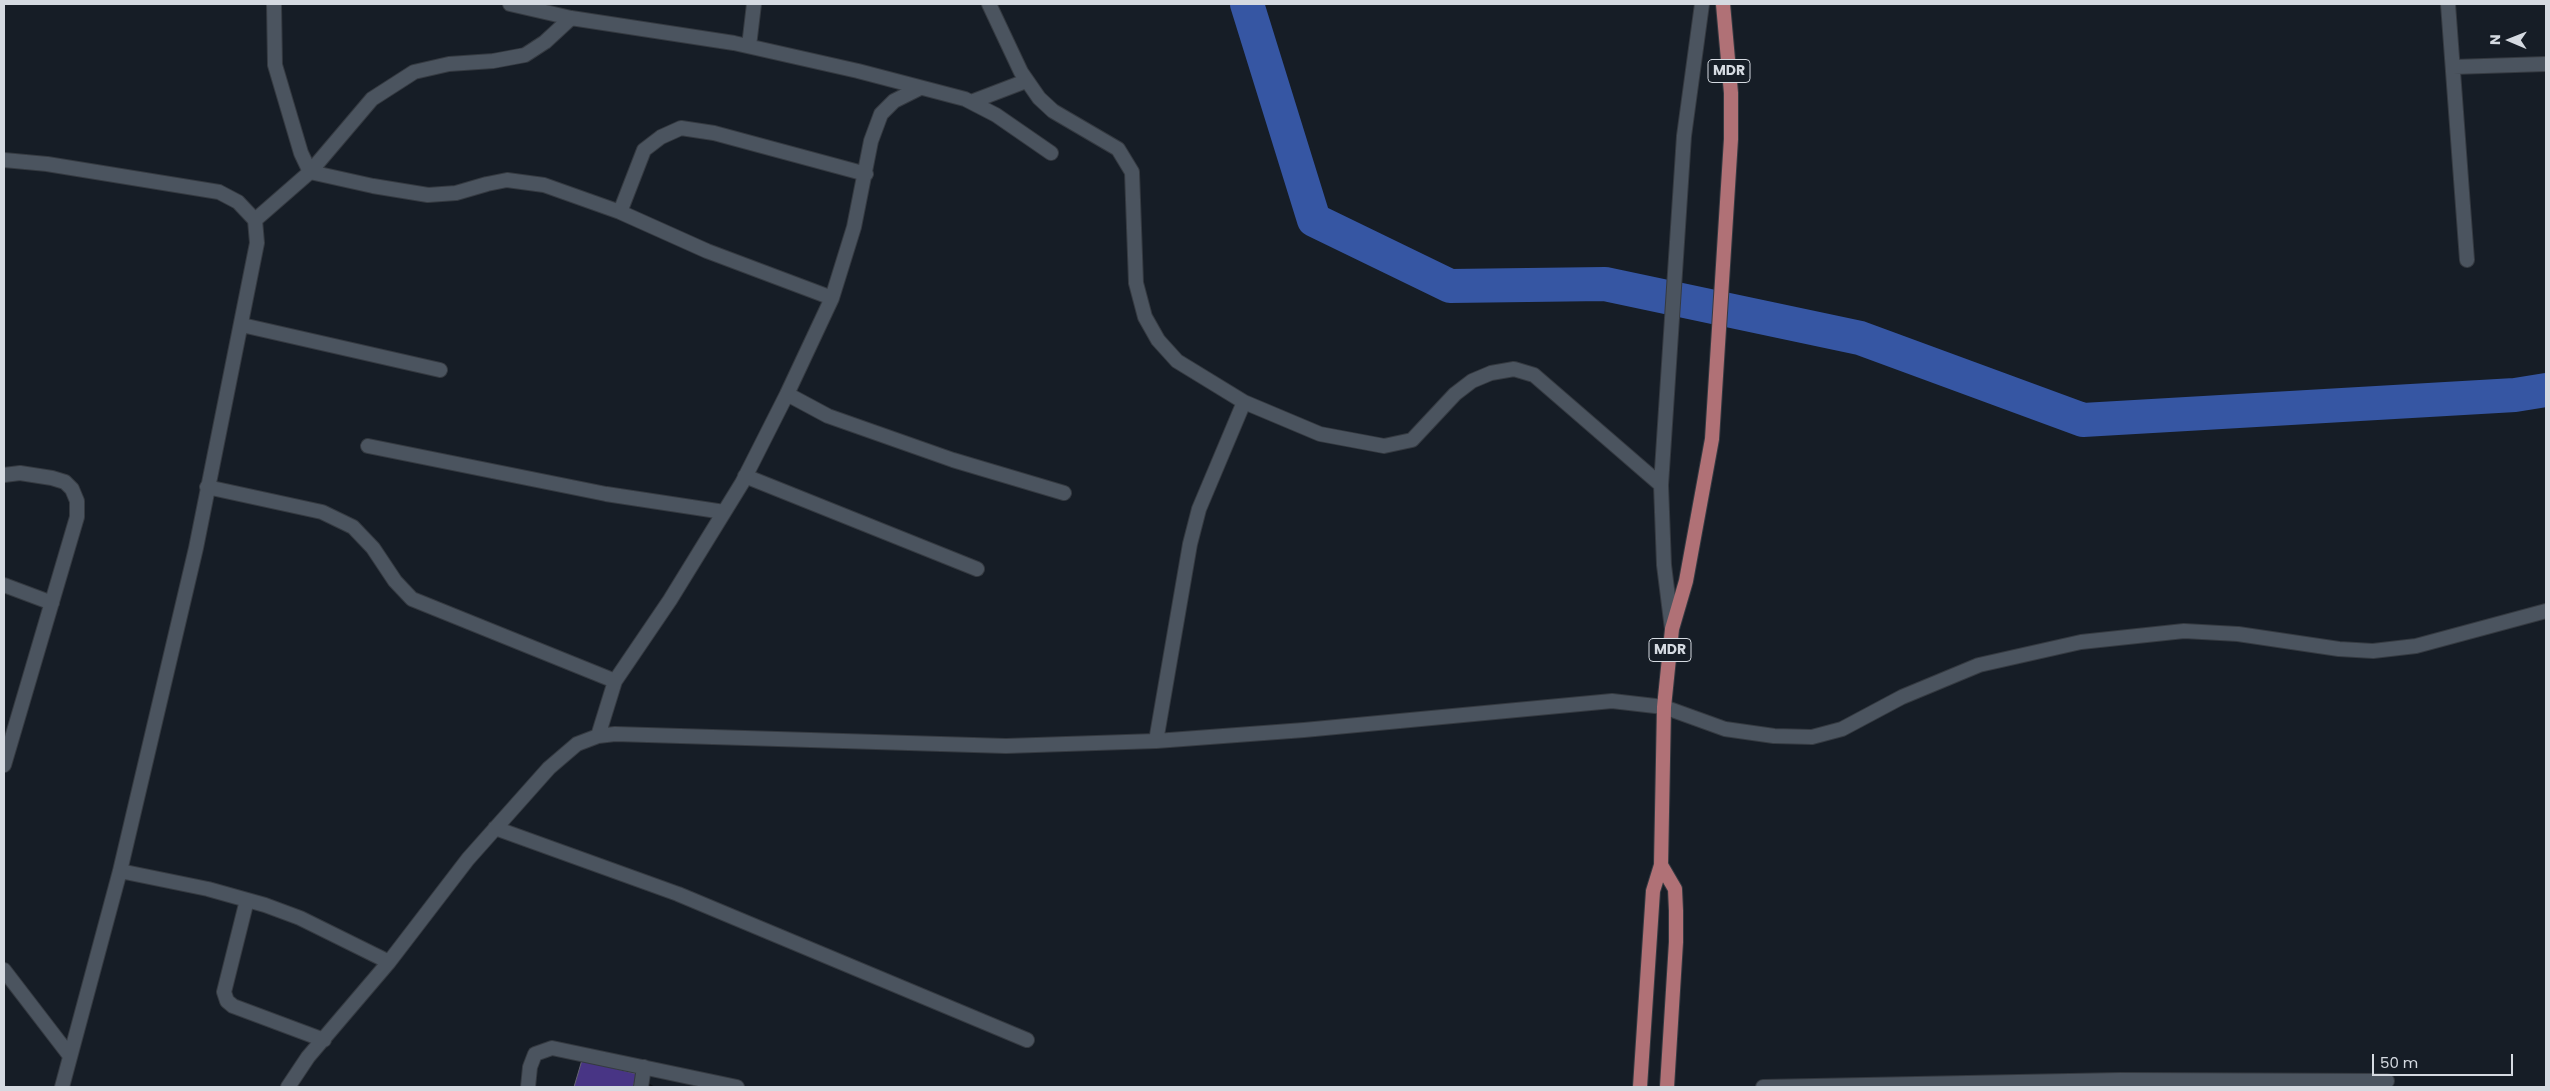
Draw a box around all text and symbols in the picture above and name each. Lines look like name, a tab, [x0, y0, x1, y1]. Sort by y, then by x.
north arrow	[2485, 15, 2535, 65]
text: N	[2485, 34, 2505, 45]
road number: MDR	[1708, 59, 1750, 82]
road number: MDR	[1649, 638, 1691, 662]
scale bar	[2375, 1044, 2516, 1076]
text: 50 m	[2380, 1052, 2418, 1073]

